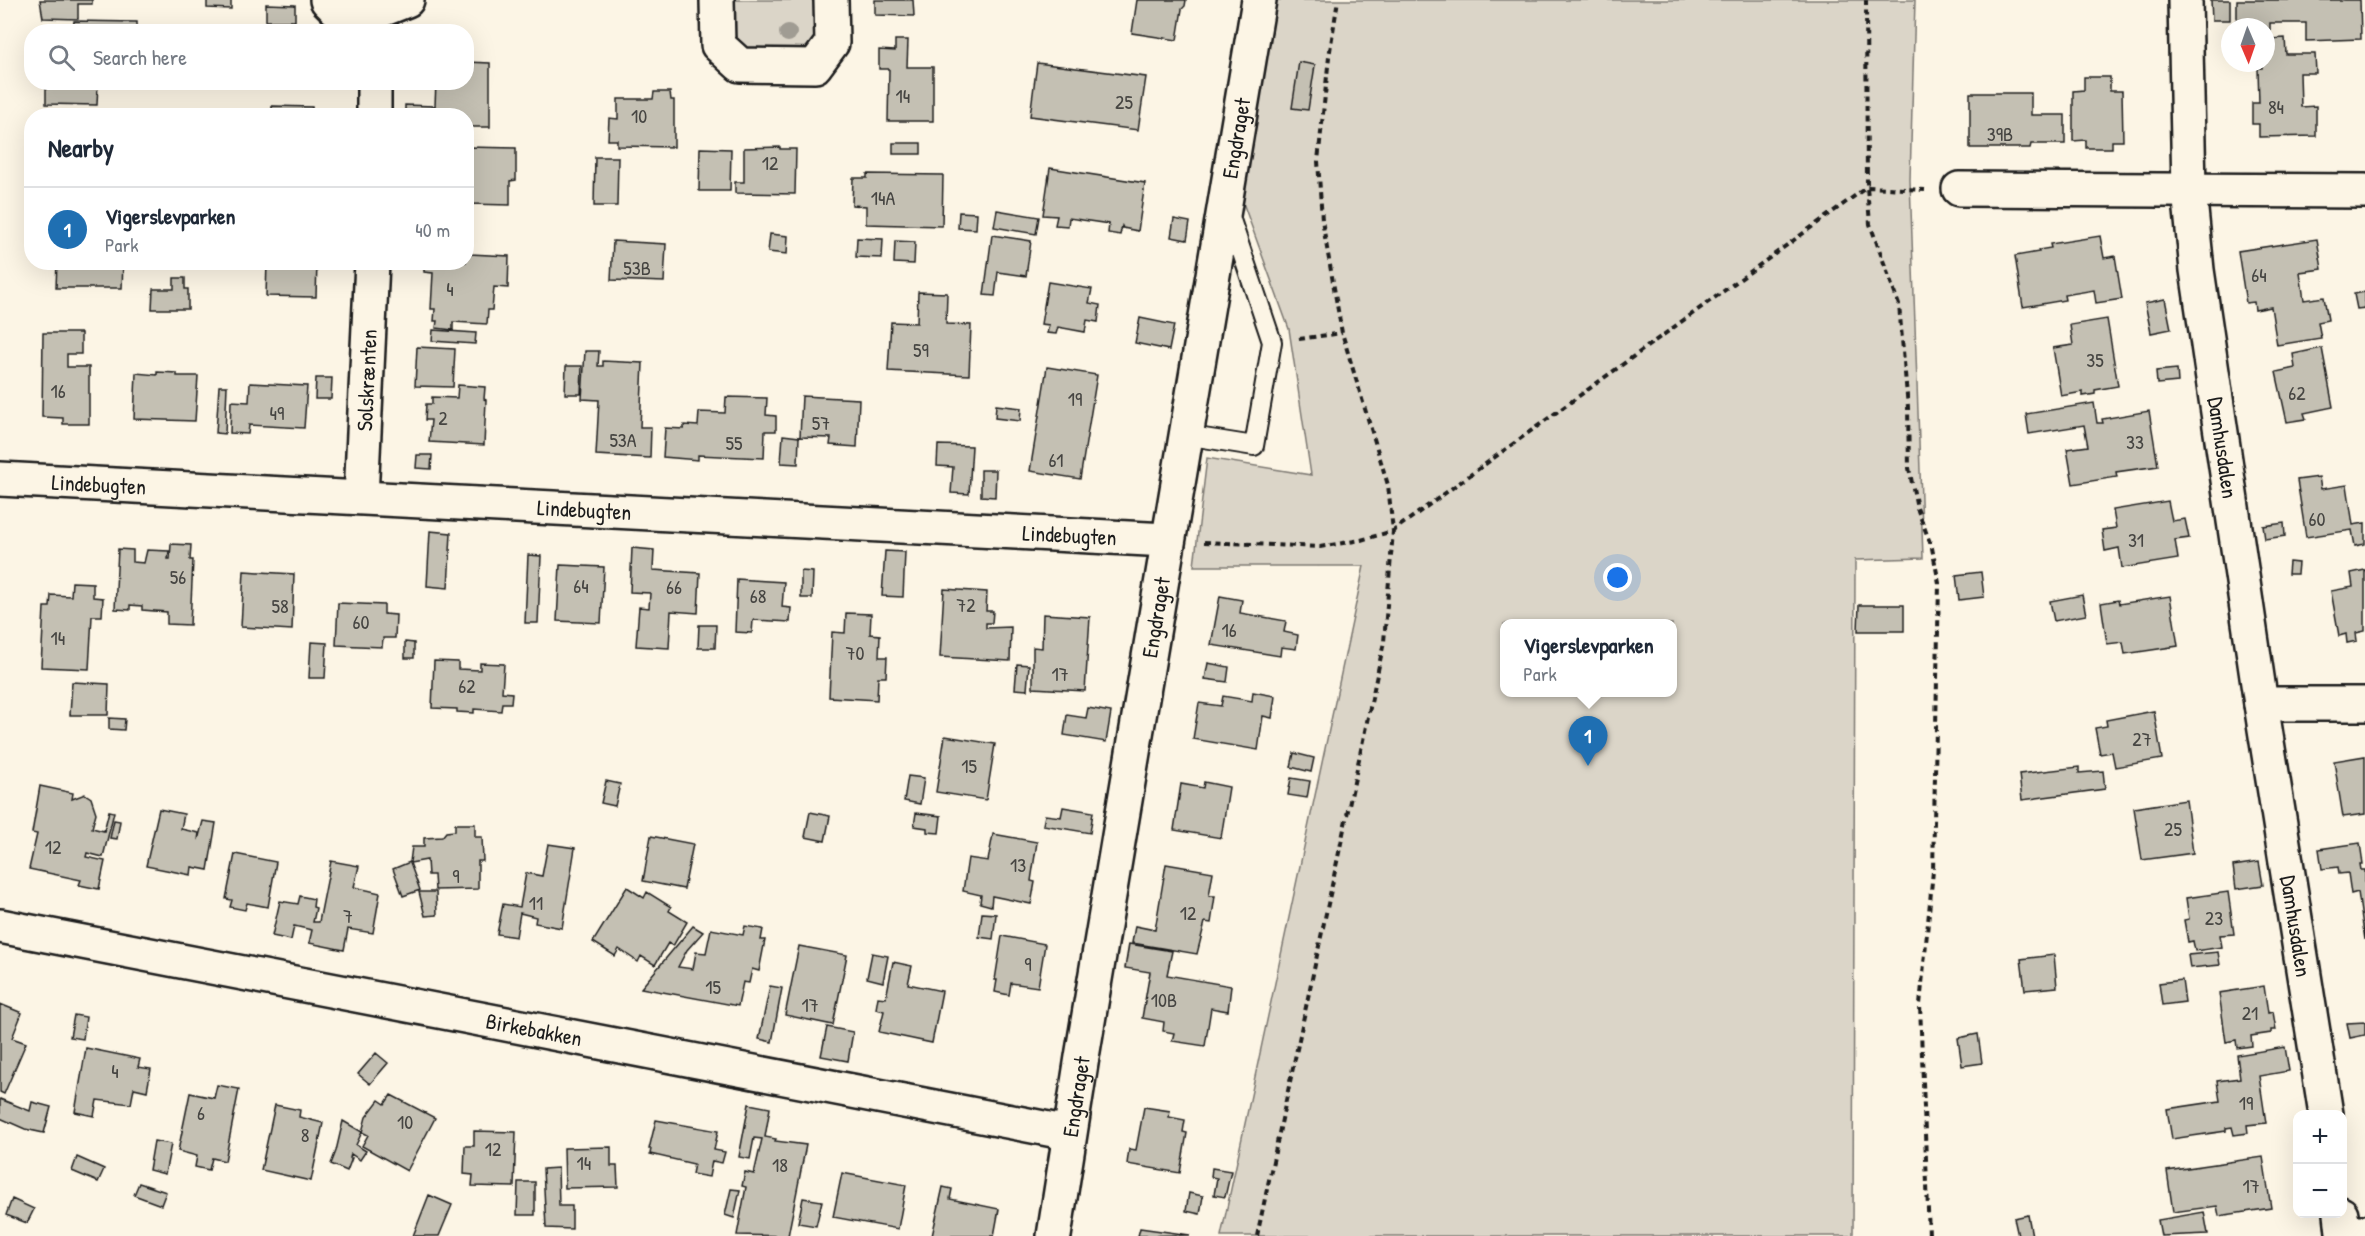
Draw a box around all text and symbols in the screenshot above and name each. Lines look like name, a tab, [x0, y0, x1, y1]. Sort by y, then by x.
north arrow	[2221, 18, 2275, 72]
search box	[24, 24, 474, 90]
icon: search	[45, 41, 78, 74]
text: Search here	[93, 42, 187, 72]
house number: 14	[896, 82, 910, 109]
house number: 25	[1115, 88, 1133, 115]
house number: 84	[2268, 93, 2284, 120]
street label: Engdraget	[1214, 95, 1257, 181]
house number: 10	[631, 102, 647, 129]
house number: 39B	[1987, 120, 2013, 147]
text: Nearby	[48, 130, 114, 165]
house number: 12	[762, 149, 779, 176]
house number: 14A	[871, 184, 895, 211]
text: Vigerslevparken	[105, 201, 236, 231]
text: 1	[64, 216, 71, 243]
text: 40 m	[415, 216, 450, 243]
text: Park	[105, 231, 138, 258]
house number: 53B	[623, 254, 651, 281]
house number: 64	[2251, 261, 2267, 288]
house number: 4	[446, 275, 454, 302]
street label: Solskrænten	[349, 328, 384, 432]
house number: 59	[913, 336, 929, 363]
house number: 35	[2086, 346, 2104, 373]
house number: 16	[50, 377, 66, 404]
house number: 62	[2288, 379, 2306, 406]
house number: 19	[1068, 385, 1082, 412]
street label: Damhusdalen	[2201, 395, 2246, 500]
house number: 49	[270, 399, 284, 426]
house number: 2	[438, 404, 448, 431]
house number: 57	[812, 409, 830, 436]
house number: 53A	[609, 426, 637, 453]
house number: 33	[2126, 428, 2144, 455]
house number: 55	[726, 429, 743, 456]
house number: 61	[1048, 446, 1064, 473]
street label: Lindebugten	[51, 467, 147, 502]
street label: Lindebugten	[536, 492, 632, 527]
house number: 60	[2309, 505, 2326, 532]
street label: Lindebugten	[1022, 517, 1117, 552]
house number: 31	[2128, 526, 2144, 553]
house number: 56	[170, 563, 186, 590]
your location	[1603, 563, 1632, 592]
house number: 64	[573, 572, 589, 599]
house number: 66	[666, 573, 682, 600]
street label: Engdraget	[1134, 574, 1177, 660]
house number: 68	[750, 582, 766, 609]
house number: 72	[956, 591, 976, 618]
house number: 58	[271, 592, 289, 619]
house number: 60	[353, 608, 370, 635]
house number: 16	[1221, 616, 1237, 643]
popup	[1500, 619, 1677, 697]
house number: 14	[51, 624, 65, 651]
text: Vigerslevparken	[1523, 630, 1654, 660]
house number: 70	[846, 639, 864, 666]
house number: 17	[1051, 660, 1069, 687]
text: Park	[1523, 660, 1557, 687]
house number: 62	[458, 672, 476, 699]
pin: 1	[1568, 716, 1608, 766]
house number: 27	[2132, 725, 2152, 752]
house number: 15	[961, 752, 977, 779]
house number: 25	[2164, 815, 2182, 842]
house number: 12	[45, 833, 62, 860]
house number: 13	[1010, 851, 1026, 878]
house number: 9	[452, 862, 460, 889]
street label: Damhusdalen	[2273, 873, 2319, 979]
house number: 11	[529, 889, 543, 916]
house number: 12	[1180, 899, 1197, 926]
house number: 7	[343, 902, 353, 929]
house number: 23	[2205, 904, 2223, 931]
house number: 9	[1024, 950, 1032, 977]
house number: 15	[705, 973, 721, 1000]
house number: 10B	[1151, 986, 1177, 1013]
house number: 17	[801, 991, 819, 1018]
house number: 21	[2242, 999, 2258, 1026]
street label: Birkebakken	[484, 1005, 585, 1053]
street label: Engdraget	[1055, 1054, 1097, 1139]
house number: 4	[111, 1057, 119, 1084]
house number: 19	[2239, 1089, 2253, 1116]
house number: 6	[197, 1099, 205, 1126]
house number: 10	[397, 1108, 413, 1135]
map controls	[2293, 1110, 2347, 1218]
button: +	[2293, 1110, 2347, 1164]
house number: 8	[301, 1121, 309, 1148]
house number: 12	[485, 1135, 502, 1162]
house number: 14	[577, 1149, 591, 1176]
house number: 18	[772, 1151, 788, 1178]
button: −	[2293, 1164, 2347, 1218]
house number: 17	[2242, 1172, 2260, 1199]

